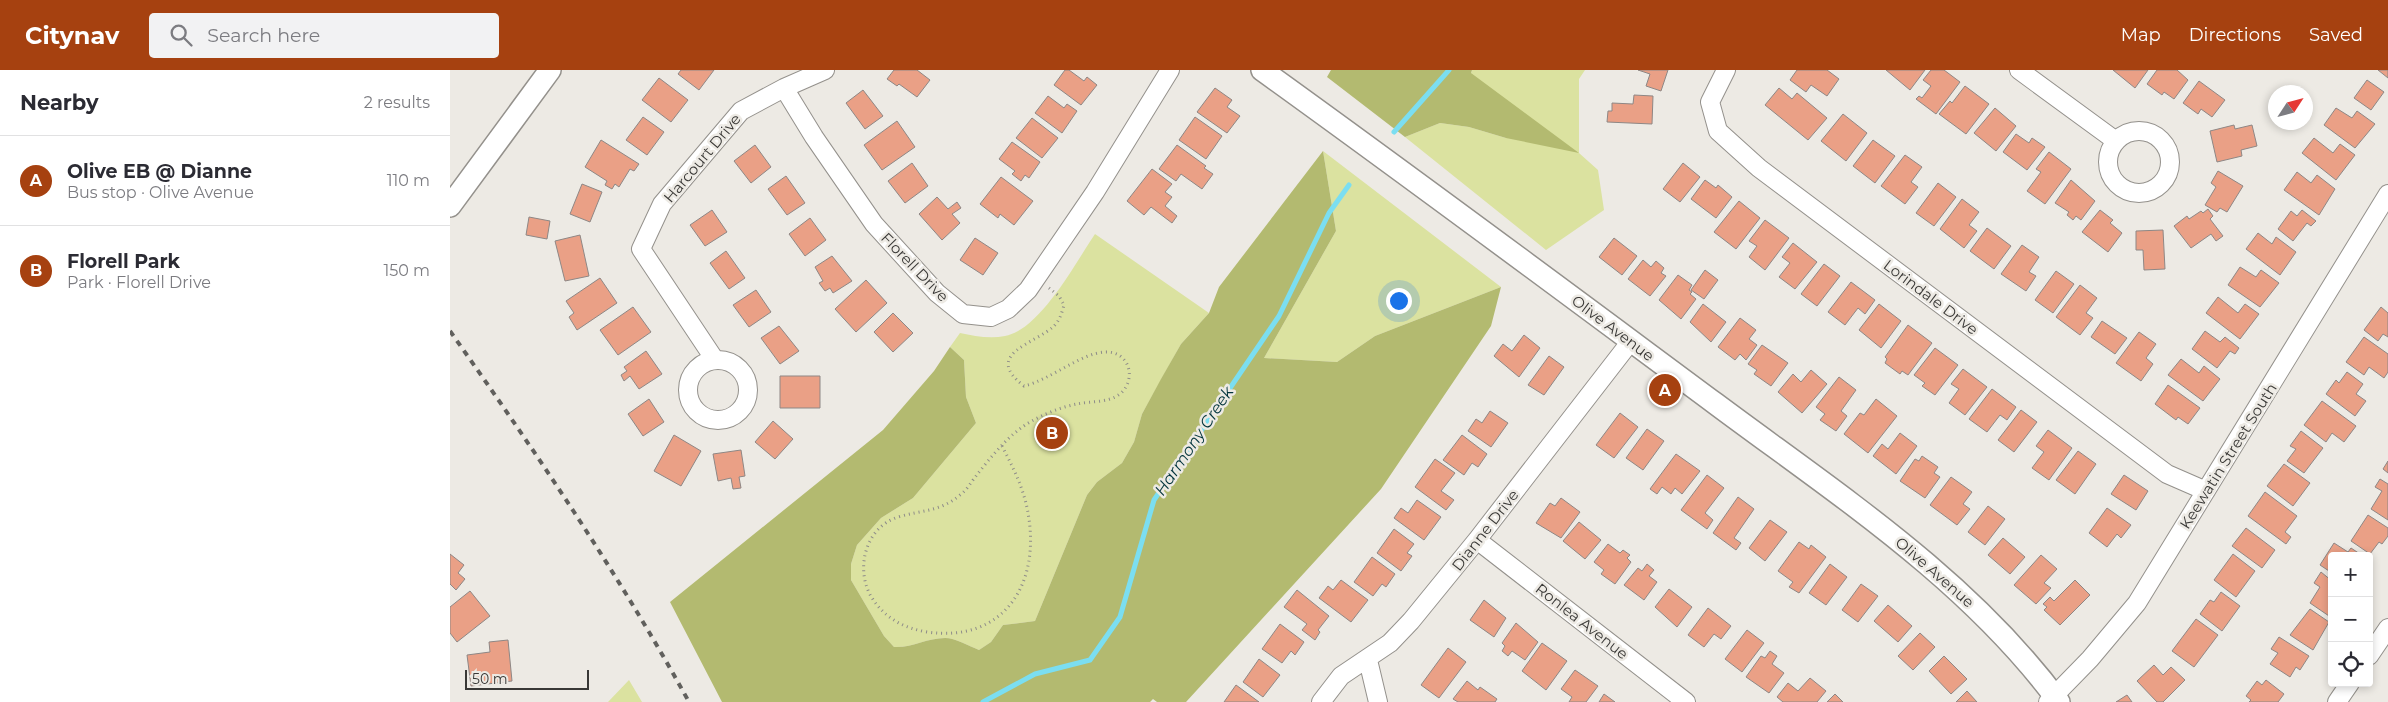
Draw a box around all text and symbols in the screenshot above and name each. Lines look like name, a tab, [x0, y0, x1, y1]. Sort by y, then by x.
search box	[149, 13, 499, 58]
text: Citynav	[25, 21, 119, 50]
icon: search	[167, 21, 195, 49]
text: Search here	[207, 24, 320, 47]
text: Map	[2121, 24, 2161, 46]
text: Directions	[2189, 24, 2281, 46]
text: Saved	[2309, 24, 2363, 46]
north arrow	[2268, 85, 2313, 130]
text: Nearby	[20, 90, 99, 115]
text: 2 results	[364, 93, 430, 112]
street label: Harcourt Drive	[659, 110, 745, 206]
text: Olive EB @ Dianne	[67, 160, 252, 183]
text: A	[30, 171, 42, 190]
text: 110 m	[387, 171, 430, 190]
text: Bus stop · Olive Avenue	[67, 183, 254, 202]
street label: Florell Drive	[877, 228, 953, 306]
text: Florell Park	[67, 250, 180, 273]
street label: Lorindale Drive	[1880, 255, 1982, 339]
text: B	[30, 261, 42, 280]
text: 150 m	[383, 261, 430, 280]
text: Park · Florell Drive	[67, 273, 211, 292]
your location	[1386, 288, 1412, 314]
street label: Olive Avenue	[1568, 291, 1658, 365]
pin: A	[1649, 371, 1681, 409]
street label: Keewatin Street South	[2175, 380, 2281, 532]
water label: Harmony Creek	[1151, 382, 1238, 499]
pin: B	[1036, 414, 1068, 452]
street label: Dianne Drive	[1447, 486, 1523, 574]
street label: Olive Avenue	[1892, 533, 1978, 611]
map controls	[2328, 552, 2373, 687]
button: +	[2328, 552, 2373, 597]
street label: Ronlea Avenue	[1532, 579, 1632, 663]
button: −	[2328, 597, 2373, 642]
button: locate	[2328, 642, 2373, 687]
scale bar	[465, 667, 589, 690]
text: 50 m	[472, 670, 508, 688]

